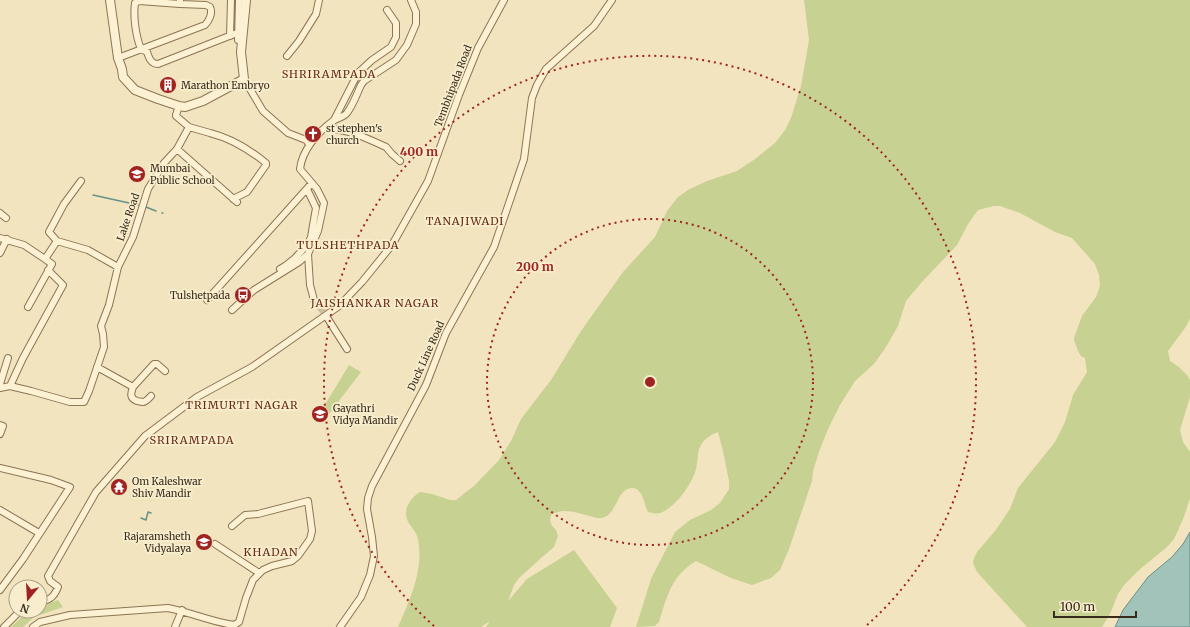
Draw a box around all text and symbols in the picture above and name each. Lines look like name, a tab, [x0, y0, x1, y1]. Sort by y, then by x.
street label: Tembhipada Road	[431, 43, 475, 129]
district label: SHRIRAMPADA	[282, 67, 376, 81]
building icon: Marathon Embryo	[158, 75, 178, 95]
place label: Marathon Embryo	[181, 79, 270, 92]
place label: st stephen's church	[326, 122, 382, 147]
church icon: st stephen's church	[303, 124, 323, 144]
text: 400 m	[400, 144, 438, 159]
place label: Mumbai Public School	[150, 162, 215, 187]
school or university icon: Mumbai Public School	[127, 164, 147, 184]
street label: Lake Road	[114, 191, 142, 243]
district label: TANAJIWADI	[426, 214, 504, 228]
district label: TULSHETHPADA	[296, 238, 400, 252]
text: 200 m	[516, 259, 554, 274]
bus stop icon: Tulshetpada	[233, 285, 253, 305]
place label: Tulshetpada	[170, 289, 231, 302]
district label: JAISHANKAR NAGAR	[310, 296, 439, 310]
street label: Duck Line Road	[405, 319, 447, 393]
centre of rings	[643, 375, 657, 389]
district label: TRIMURTI NAGAR	[185, 398, 299, 412]
place label: Gayathri Vidya Mandir	[332, 402, 398, 427]
school or university icon: Gayathri Vidya Mandir	[310, 404, 330, 424]
district label: SRIRAMPADA	[150, 433, 234, 447]
place label: Om Kaleshwar Shiv Mandir	[132, 475, 203, 500]
temple icon: Om Kaleshwar Shiv Mandir	[109, 477, 129, 497]
place label: Rajaramsheth Vidyalaya	[124, 530, 192, 555]
school or university icon: Rajaramsheth Vidyalaya	[194, 532, 214, 552]
district label: KHADAN	[244, 545, 298, 559]
north arrow	[8, 579, 48, 619]
scale bar	[1054, 593, 1136, 619]
text: 100 m	[1060, 599, 1095, 614]
text: N	[18, 600, 31, 617]

